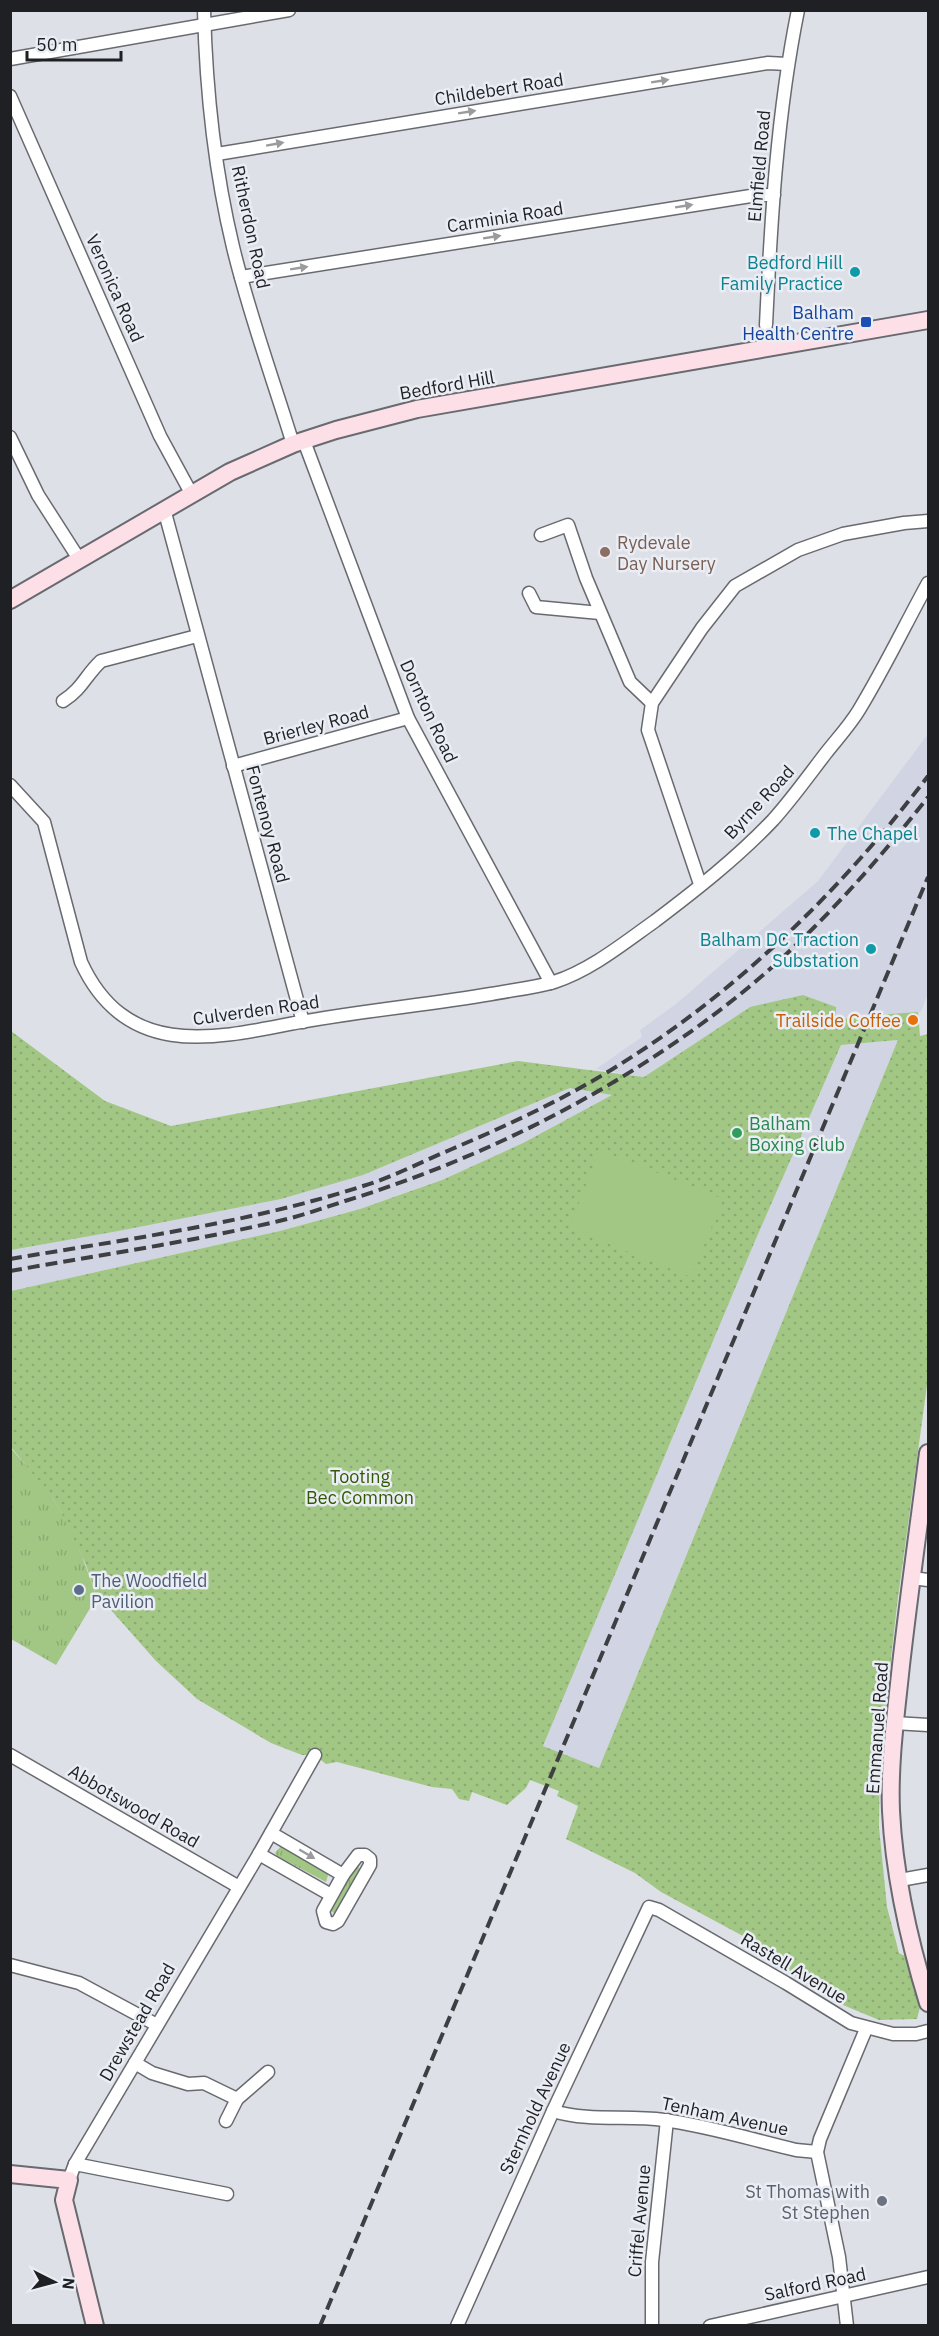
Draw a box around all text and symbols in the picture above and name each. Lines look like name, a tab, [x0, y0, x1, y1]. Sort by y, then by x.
scale bar	[27, 24, 122, 62]
text: 50 m	[36, 33, 78, 56]
street label: Childebert Road	[433, 67, 565, 111]
one-way arrow	[650, 76, 669, 85]
one-way arrow	[458, 107, 477, 116]
street label: Elmfield Road	[743, 109, 775, 223]
one-way arrow	[266, 139, 285, 148]
street label: Ritherdon Road	[227, 163, 275, 291]
street label: Carminia Road	[445, 196, 565, 238]
one-way arrow	[675, 202, 694, 211]
street label: Veronica Road	[81, 230, 149, 346]
one-way arrow	[482, 233, 501, 242]
place label: Bedford Hill Family Practice	[720, 251, 843, 295]
one-way arrow	[290, 264, 309, 273]
marker: Bedford Hill Family Practice	[848, 265, 862, 279]
place label: Balham Health Centre	[742, 301, 854, 345]
marker: Balham Health Centre	[859, 315, 873, 329]
street label: Bedford Hill	[398, 365, 496, 405]
place label: Rydevale Day Nursery	[617, 531, 716, 575]
marker: Rydevale Day Nursery	[598, 545, 612, 559]
street label: Dornton Road	[395, 656, 463, 766]
street label: Brierley Road	[261, 700, 371, 750]
street label: Byrne Road	[719, 760, 799, 844]
street label: Fontenoy Road	[241, 763, 295, 885]
place label: The Chapel	[827, 822, 918, 845]
marker: The Chapel	[808, 826, 822, 840]
place label: Balham DC Traction Substation	[700, 928, 859, 972]
marker: Balham DC Traction Substation	[864, 942, 878, 956]
street label: Culverden Road	[191, 990, 321, 1030]
place label: Trailside Coffee	[776, 1009, 901, 1032]
marker: Trailside Coffee	[906, 1013, 920, 1027]
place label: Balham Boxing Club	[749, 1112, 845, 1156]
marker: Balham Boxing Club	[730, 1126, 744, 1140]
park label: Tooting Bec Common	[306, 1465, 414, 1509]
place label: The Woodfield Pavilion	[91, 1569, 207, 1613]
marker: The Woodfield Pavilion	[72, 1583, 86, 1597]
street label: Emmanuel Road	[861, 1661, 893, 1795]
street label: Abbotswood Road	[64, 1759, 204, 1853]
one-way arrow	[299, 1849, 316, 1859]
street label: Rastell Avenue	[737, 1927, 851, 2009]
street label: Drewstead Road	[94, 1959, 180, 2085]
street label: Sternhold Avenue	[494, 2038, 576, 2178]
street label: Tenham Avenue	[659, 2091, 791, 2141]
street label: Criffel Avenue	[623, 2164, 655, 2278]
place label: St Thomas with St Stephen	[745, 2180, 870, 2224]
marker: St Thomas with St Stephen	[875, 2194, 889, 2208]
north arrow	[24, 2252, 84, 2312]
street label: Salford Road	[762, 2262, 868, 2306]
text: N	[58, 2277, 79, 2290]

